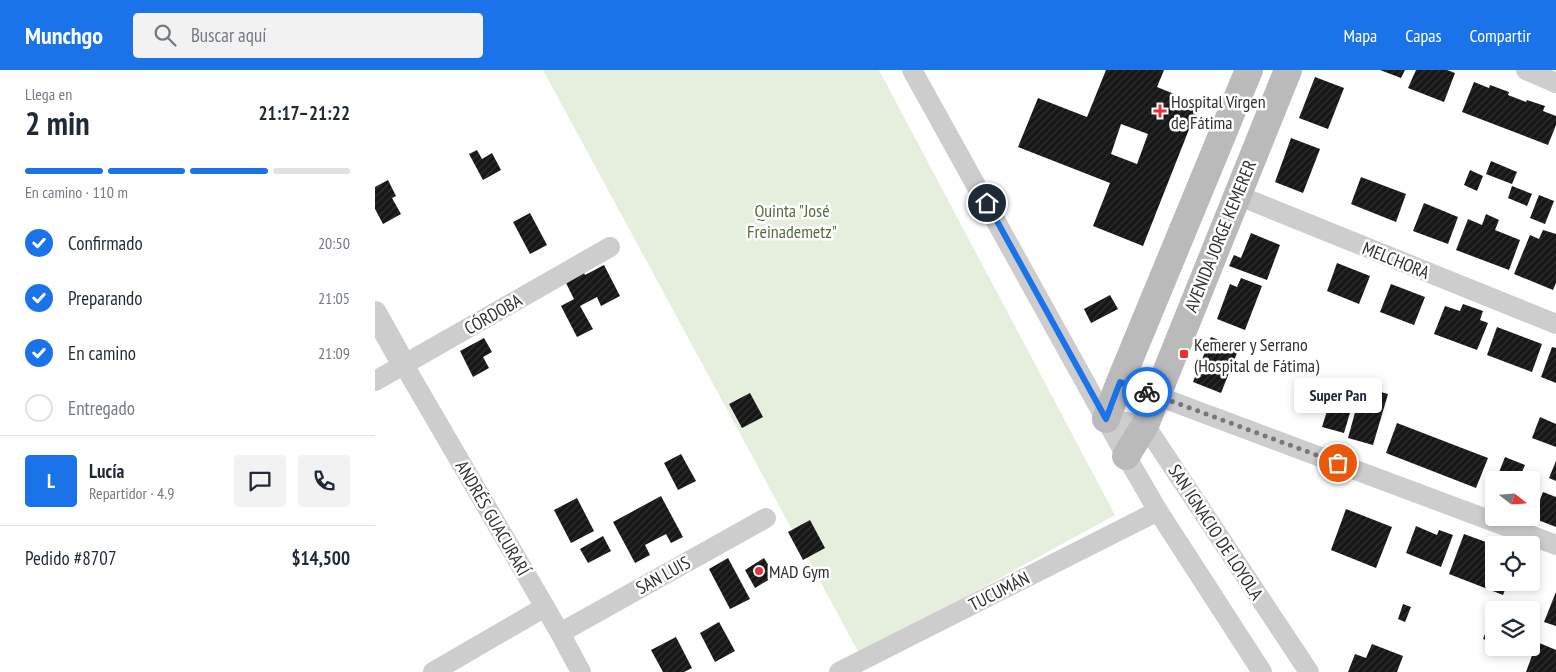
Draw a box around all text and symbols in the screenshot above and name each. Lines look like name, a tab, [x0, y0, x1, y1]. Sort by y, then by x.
search box	[133, 13, 483, 58]
text: Munchgo	[25, 20, 103, 51]
icon: search	[151, 21, 179, 49]
text: Buscar aquí	[191, 23, 266, 47]
text: Mapa	[1344, 24, 1377, 47]
text: Capas	[1405, 24, 1442, 47]
text: Compartir	[1470, 24, 1531, 47]
text: Llega en	[25, 84, 72, 104]
place label: Hospital Vírgen de Fátima	[1171, 90, 1266, 134]
text: 21:17–21:22	[258, 101, 350, 125]
text: 2 min	[25, 102, 90, 144]
marker: Hospital Vírgen de Fátima	[1153, 104, 1167, 118]
street label: AVENIDA JORGE KEMERER	[1179, 156, 1261, 315]
text: En camino · 110 m	[25, 182, 128, 202]
pin	[966, 182, 1008, 224]
icon: home	[973, 189, 1001, 217]
park label: Quinta "José Freinademetz"	[747, 199, 837, 243]
icon: check	[25, 229, 53, 257]
text: Confirmado	[68, 231, 143, 255]
text: 20:50	[318, 233, 350, 253]
street label: MELCHORA	[1359, 236, 1433, 284]
icon: check	[25, 284, 53, 312]
text: Preparando	[68, 286, 143, 310]
text: 21:05	[318, 288, 350, 308]
street label: CÓRDOBA	[460, 288, 526, 340]
place label: Kemerer y Serrano (Hospital de Fátima)	[1194, 333, 1320, 377]
icon: check	[25, 339, 53, 367]
text: En camino	[68, 341, 136, 365]
text: 21:09	[318, 343, 350, 363]
marker: Kemerer y Serrano (Hospital de Fátima)	[1178, 348, 1190, 360]
courier	[1122, 367, 1172, 417]
icon: bike	[1133, 378, 1161, 406]
callout: Super Pan	[1294, 378, 1382, 413]
text: Super Pan	[1309, 385, 1367, 405]
text: Entregado	[68, 396, 135, 420]
pin	[1317, 442, 1359, 484]
icon: bag	[1324, 449, 1352, 477]
button: chat	[234, 455, 286, 507]
button: phone	[298, 455, 350, 507]
street label: ANDRÉS GUACURARÍ	[451, 456, 536, 580]
text: Lucía	[89, 459, 124, 483]
street label: SAN IGNACIO DE LOYOLA	[1164, 460, 1269, 604]
text: L	[47, 469, 55, 493]
north arrow	[1485, 471, 1540, 526]
map controls	[1485, 471, 1540, 656]
text: Repartidor · 4.9	[89, 483, 174, 503]
button: locate	[1485, 536, 1540, 591]
text: Pedido #8707	[25, 546, 116, 570]
text: $14,500	[291, 546, 350, 570]
street label: SAN LUIS	[632, 551, 694, 599]
place label: MAD Gym	[769, 560, 830, 583]
marker: MAD Gym	[753, 565, 765, 577]
street label: TUCUMÁN	[965, 566, 1033, 616]
button: layers	[1485, 601, 1540, 656]

